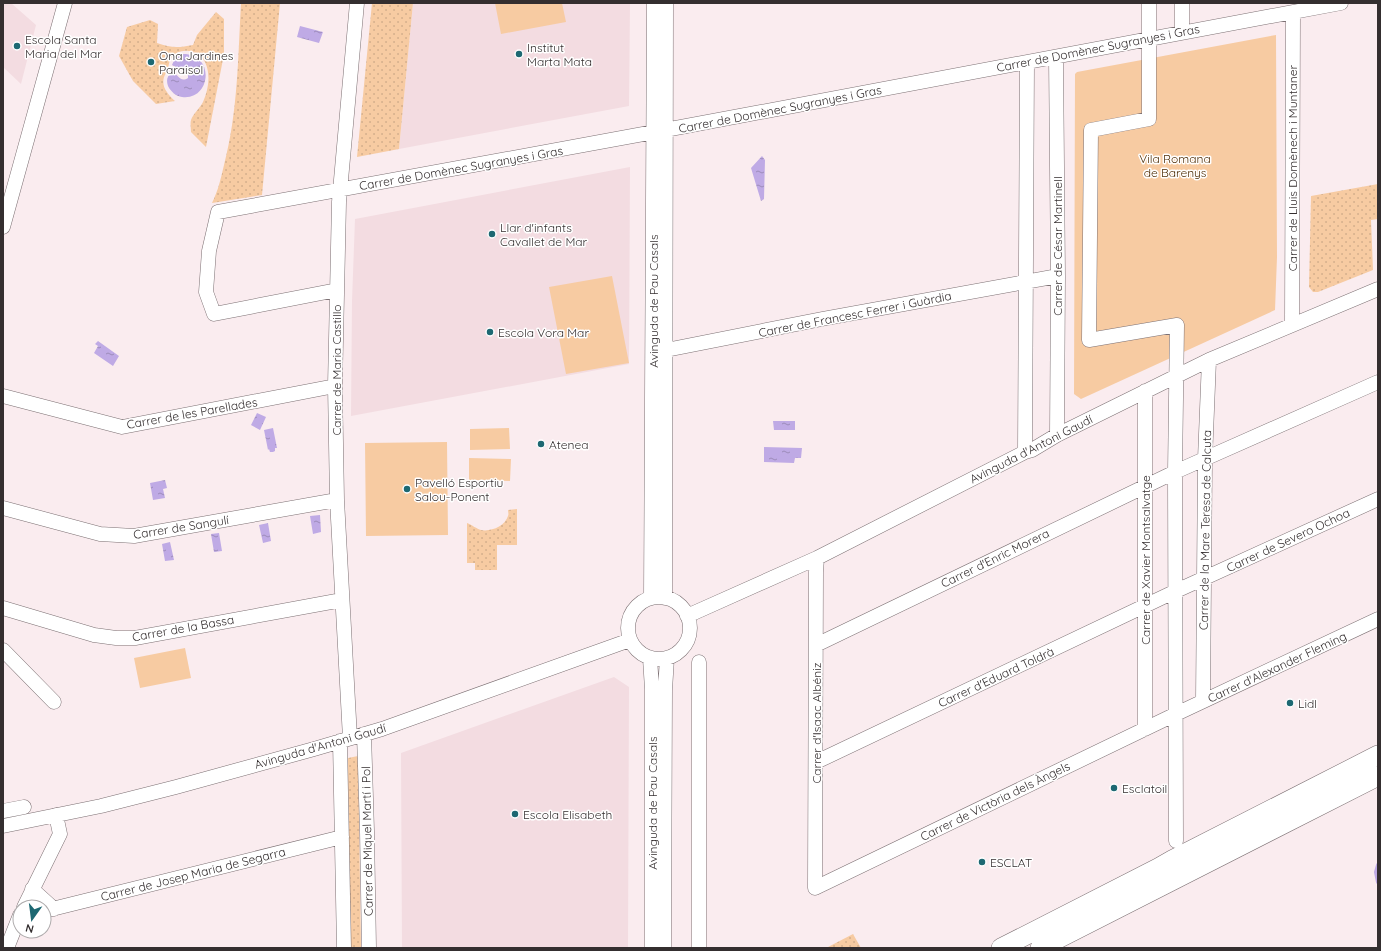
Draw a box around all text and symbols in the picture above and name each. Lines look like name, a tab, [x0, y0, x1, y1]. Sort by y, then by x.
street label: Carrer de Domènec Sugranyes i Gras	[995, 21, 1201, 75]
place label: Escola Santa Maria del Mar	[25, 32, 102, 61]
place label: Institut Marta Mata	[527, 40, 592, 69]
marker: Escola Santa Maria del Mar	[12, 41, 22, 51]
place label: Ona Jardines Paraisol	[159, 48, 234, 77]
marker: Institut Marta Mata	[514, 49, 524, 59]
marker: Ona Jardines Paraisol	[146, 57, 156, 67]
street label: Carrer de Lluis Domènech i Muntaner	[1285, 64, 1300, 271]
street label: Carrer de Domènec Sugranyes i Gras	[677, 82, 883, 136]
street label: Carrer de Domènec Sugranyes i Gras	[358, 143, 564, 193]
park label: Vila Romana de Barenys	[1139, 151, 1211, 180]
street label: Carrer de César Martinell	[1050, 176, 1065, 316]
place label: Llar d'infants Cavallet de Mar	[500, 220, 588, 249]
marker: Llar d'infants Cavallet de Mar	[487, 229, 497, 239]
street label: Avinguda de Pau Casals	[646, 234, 661, 368]
street label: Carrer de Francesc Ferrer i Guàrdia	[757, 288, 953, 340]
street label: Carrer de Maria Castillo	[329, 304, 344, 436]
place label: Escola Vora Mar	[498, 325, 589, 340]
marker: Escola Vora Mar	[485, 327, 495, 337]
street label: Carrer de les Parellades	[126, 394, 259, 432]
street label: Avinguda d'Antoni Gaudí	[967, 411, 1095, 487]
street label: Carrer de la Mare Teresa de Calcuta	[1196, 430, 1214, 630]
place label: Atenea	[549, 437, 589, 452]
marker: Atenea	[536, 439, 546, 449]
place label: Pavelló Esportiu Salou-Ponent	[415, 475, 503, 504]
street label: Carrer de Xavier Montsalvatge	[1138, 475, 1153, 645]
marker: Pavelló Esportiu Salou-Ponent	[402, 484, 412, 494]
street label: Carrer de Severo Ochoa	[1224, 505, 1352, 575]
street label: Carrer de Sangulí	[132, 512, 230, 542]
street label: Carrer d'Enric Morera	[938, 525, 1052, 591]
street label: Carrer de la Bassa	[131, 612, 235, 644]
street label: Carrer d'Alexander Fleming	[1205, 628, 1349, 706]
street label: Carrer d'Eduard Toldrà	[936, 644, 1056, 710]
street label: Carrer d'Isaac Albéniz	[809, 662, 824, 784]
place label: Lidl	[1298, 696, 1317, 711]
marker: Lidl	[1285, 698, 1295, 708]
street label: Avinguda d'Antoni Gaudí	[253, 720, 388, 772]
street label: Avinguda de Pau Casals	[645, 736, 660, 870]
street label: Carrer de Victòria dels Àngels	[918, 758, 1073, 844]
street label: Carrer de Miquel Martí i Pol	[358, 766, 376, 916]
place label: Esclatoil	[1122, 781, 1167, 796]
marker: Esclatoil	[1109, 783, 1119, 793]
place label: Escola Elisabeth	[523, 807, 612, 822]
marker: Escola Elisabeth	[510, 809, 520, 819]
street label: Carrer de Josep Maria de Segarra	[99, 844, 287, 904]
place label: ESCLAT	[990, 855, 1032, 870]
marker: ESCLAT	[977, 857, 987, 867]
north arrow	[12, 899, 52, 939]
text: N	[24, 921, 35, 936]

